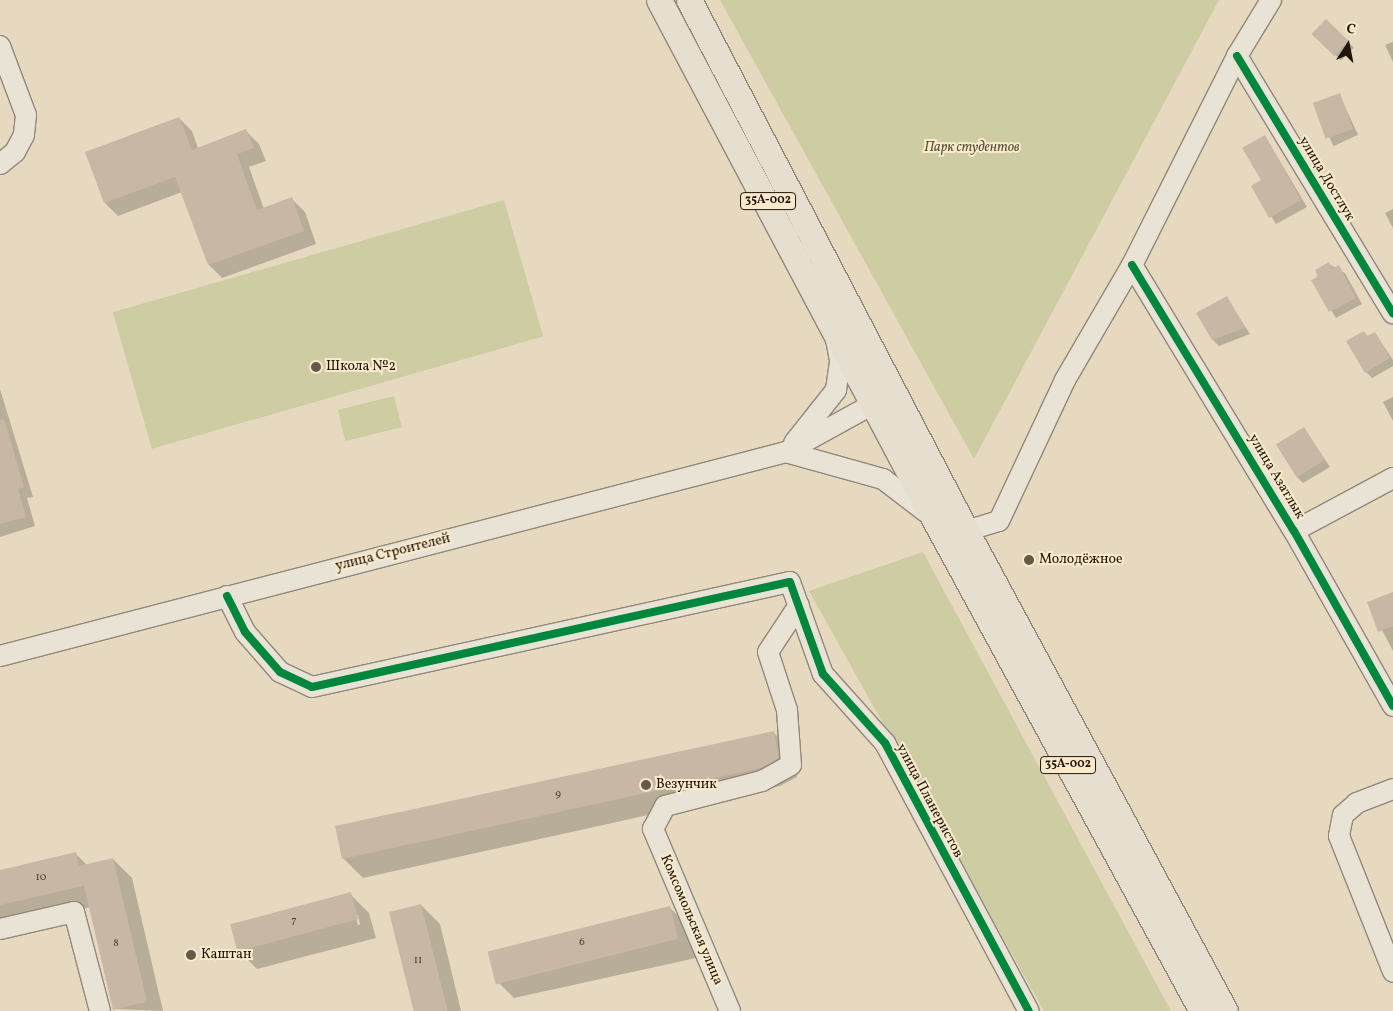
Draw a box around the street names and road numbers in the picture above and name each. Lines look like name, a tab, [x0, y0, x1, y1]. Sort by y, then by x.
street label: улица Достлук	[1294, 134, 1358, 224]
road number: 35А-002	[739, 192, 797, 210]
street label: улица Азатлык	[1244, 432, 1308, 522]
street label: улица Строителей	[334, 531, 452, 575]
street label: улица Планеристов	[892, 741, 966, 861]
road number: 35А-002	[1039, 756, 1097, 774]
street label: Комсомольская улица	[656, 852, 726, 988]

